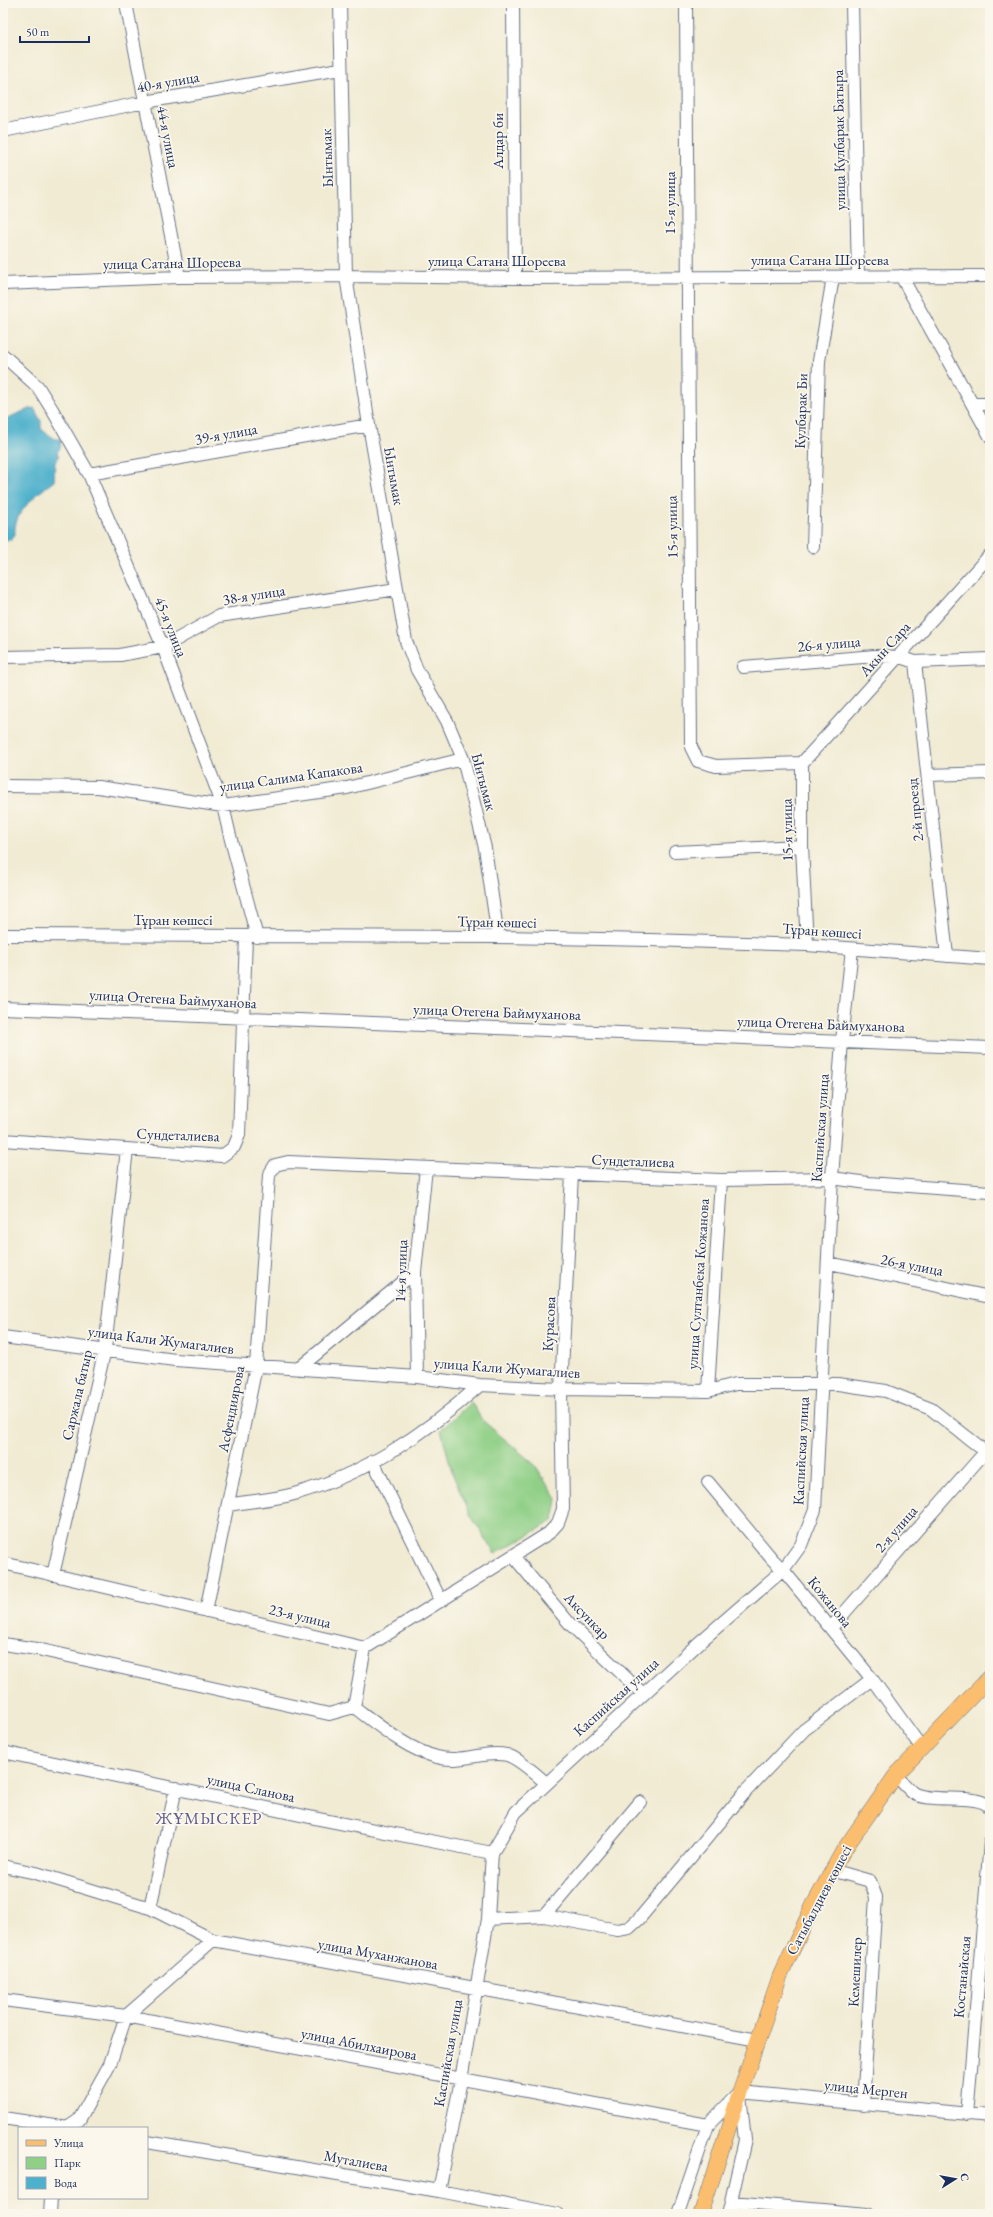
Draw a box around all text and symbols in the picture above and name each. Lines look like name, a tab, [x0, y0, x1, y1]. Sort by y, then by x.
scale bar	[20, 18, 89, 44]
text: 50 m	[26, 24, 50, 40]
street label: 40-я улица	[135, 67, 201, 96]
street label: улица Кулбарак Батыра	[828, 69, 849, 211]
street label: 44-я улица	[153, 104, 184, 170]
street label: Алдар би	[488, 113, 507, 170]
street label: Ынтымак	[316, 128, 337, 188]
street label: 15-я улица	[660, 171, 679, 235]
street label: улица Сатана Шореева	[751, 250, 889, 269]
street label: улица Сатана Шореева	[428, 251, 566, 270]
street label: улица Сатана Шореева	[103, 252, 241, 273]
street label: Кулбарак Би	[790, 373, 811, 449]
street label: 39-я улица	[193, 419, 259, 448]
street label: Ынтымак	[380, 445, 409, 507]
street label: 15-я улица	[661, 495, 682, 559]
street label: 38-я улица	[221, 580, 287, 609]
street label: 45-я улица	[151, 594, 192, 660]
street label: Акын Сара	[854, 617, 914, 681]
street label: 26-я улица	[797, 631, 861, 656]
street label: Ынтымак	[468, 751, 501, 813]
street label: улица Салима Капакова	[218, 757, 364, 796]
street label: 2-й проезд	[902, 777, 927, 842]
street label: 15-я улица	[776, 798, 797, 862]
street label: Тұран көшесі	[133, 910, 213, 929]
street label: Тұран көшесі	[457, 911, 537, 932]
street label: Тұран көшесі	[782, 918, 863, 943]
street label: улица Отегена Баймуханова	[89, 985, 257, 1012]
street label: улица Отегена Баймуханова	[413, 999, 581, 1024]
street label: улица Отегена Баймуханова	[737, 1011, 905, 1036]
street label: Каспийская улица	[806, 1073, 833, 1183]
street label: Сундеталиева	[136, 1124, 220, 1145]
street label: Сундеталиева	[591, 1150, 675, 1171]
street label: улица Султанбека Кожанова	[682, 1198, 713, 1370]
street label: 14-я улица	[390, 1239, 411, 1303]
street label: 26-я улица	[879, 1249, 945, 1280]
street label: Курасова	[538, 1296, 559, 1352]
street label: улица Кали Жумагалиев	[87, 1321, 235, 1358]
street label: Саржала батыр	[57, 1348, 96, 1442]
street label: улица Кали Жумагалиев	[433, 1353, 581, 1382]
street label: Асфендиярова	[213, 1364, 248, 1455]
street label: Каспийская улица	[788, 1396, 813, 1506]
street label: 2-я улица	[870, 1501, 921, 1556]
street label: Кожанова	[804, 1572, 857, 1631]
street label: Аксункар	[560, 1587, 615, 1643]
street label: 23-я улица	[267, 1599, 333, 1632]
street label: Каспийская улица	[569, 1653, 662, 1740]
street label: улица Сланова	[205, 1769, 297, 1806]
district label: ЖҰМЫСКЕР	[155, 1807, 263, 1829]
street label: Сатыбалдиев көшесі	[782, 1841, 856, 1958]
street label: улица Муханжанова	[317, 1934, 440, 1973]
street label: Костанайская	[948, 1935, 975, 2019]
street label: Кемешилер	[843, 1936, 866, 2007]
street label: Каспийская улица	[429, 1998, 466, 2108]
street label: улица Абилхаирова	[299, 2023, 419, 2064]
street label: улица Мерген	[823, 2075, 909, 2102]
legend	[18, 2127, 148, 2199]
text: Улица	[53, 2135, 84, 2151]
street label: Муталиева	[322, 2146, 390, 2176]
text: Парк	[54, 2155, 81, 2171]
north arrow	[935, 2159, 975, 2199]
text: С	[957, 2172, 972, 2182]
text: Вода	[54, 2175, 77, 2191]

